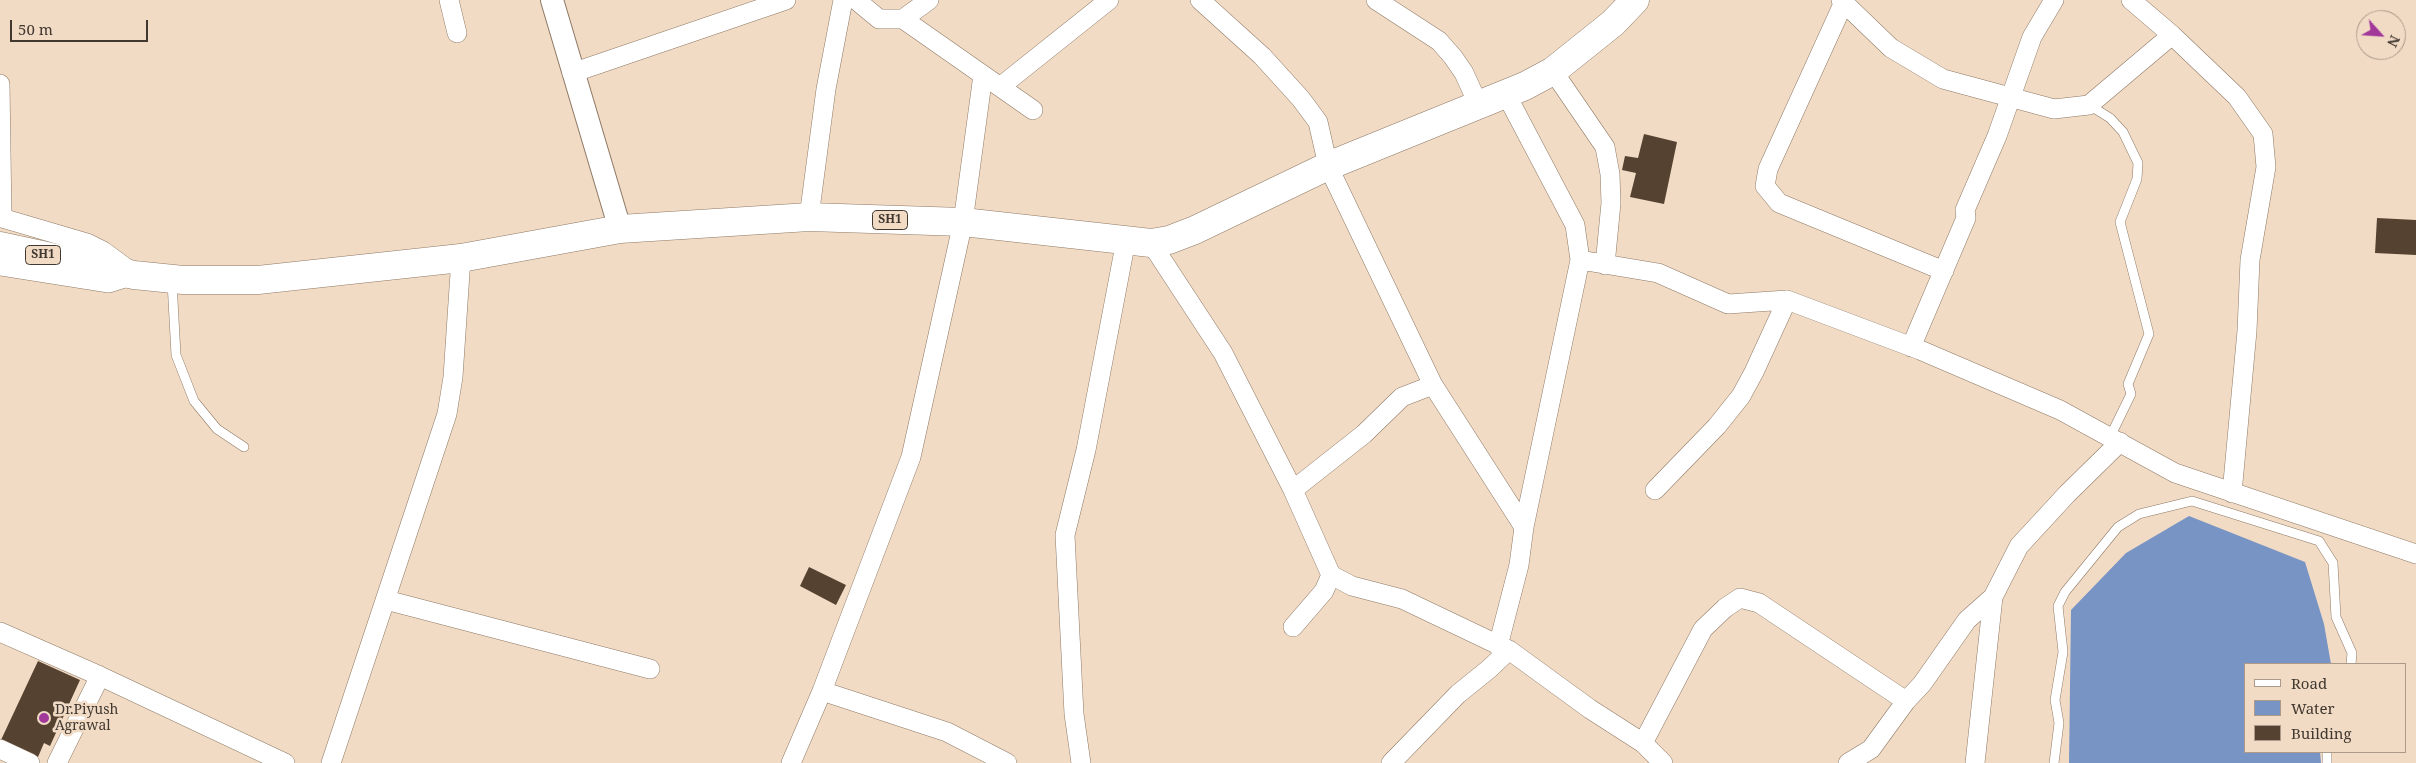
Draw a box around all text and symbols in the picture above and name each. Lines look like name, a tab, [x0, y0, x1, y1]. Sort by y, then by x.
scale bar	[12, 10, 150, 42]
north arrow	[2356, 10, 2406, 60]
text: 50 m	[18, 19, 53, 39]
text: N	[2383, 32, 2405, 50]
road number: SH1	[872, 210, 908, 230]
road number: SH1	[26, 246, 60, 264]
legend	[2244, 663, 2406, 753]
text: Road	[2291, 673, 2327, 693]
text: Water	[2291, 698, 2334, 718]
place label: Dr.Piyush Agrawal	[55, 702, 118, 734]
marker: Dr.Piyush Agrawal	[37, 711, 51, 725]
text: Building	[2291, 723, 2352, 743]

